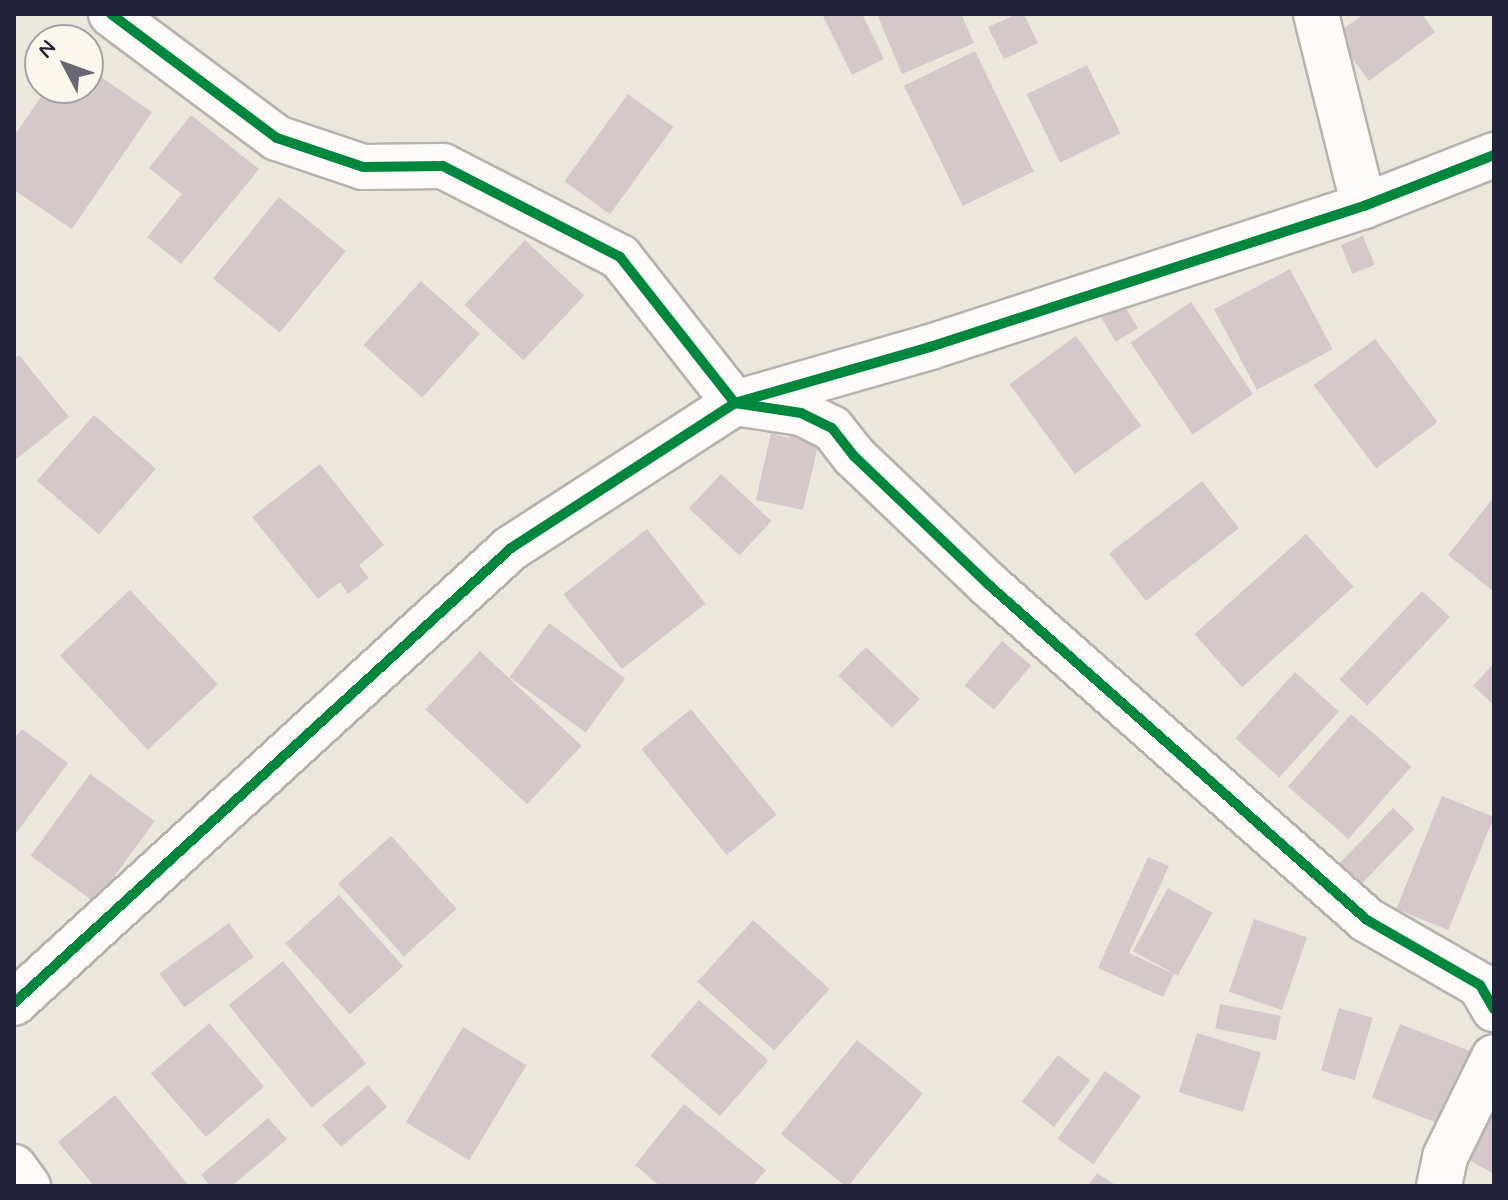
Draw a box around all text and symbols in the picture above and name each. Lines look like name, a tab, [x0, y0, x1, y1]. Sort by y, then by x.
north arrow	[24, 24, 104, 104]
text: N	[32, 35, 63, 64]

